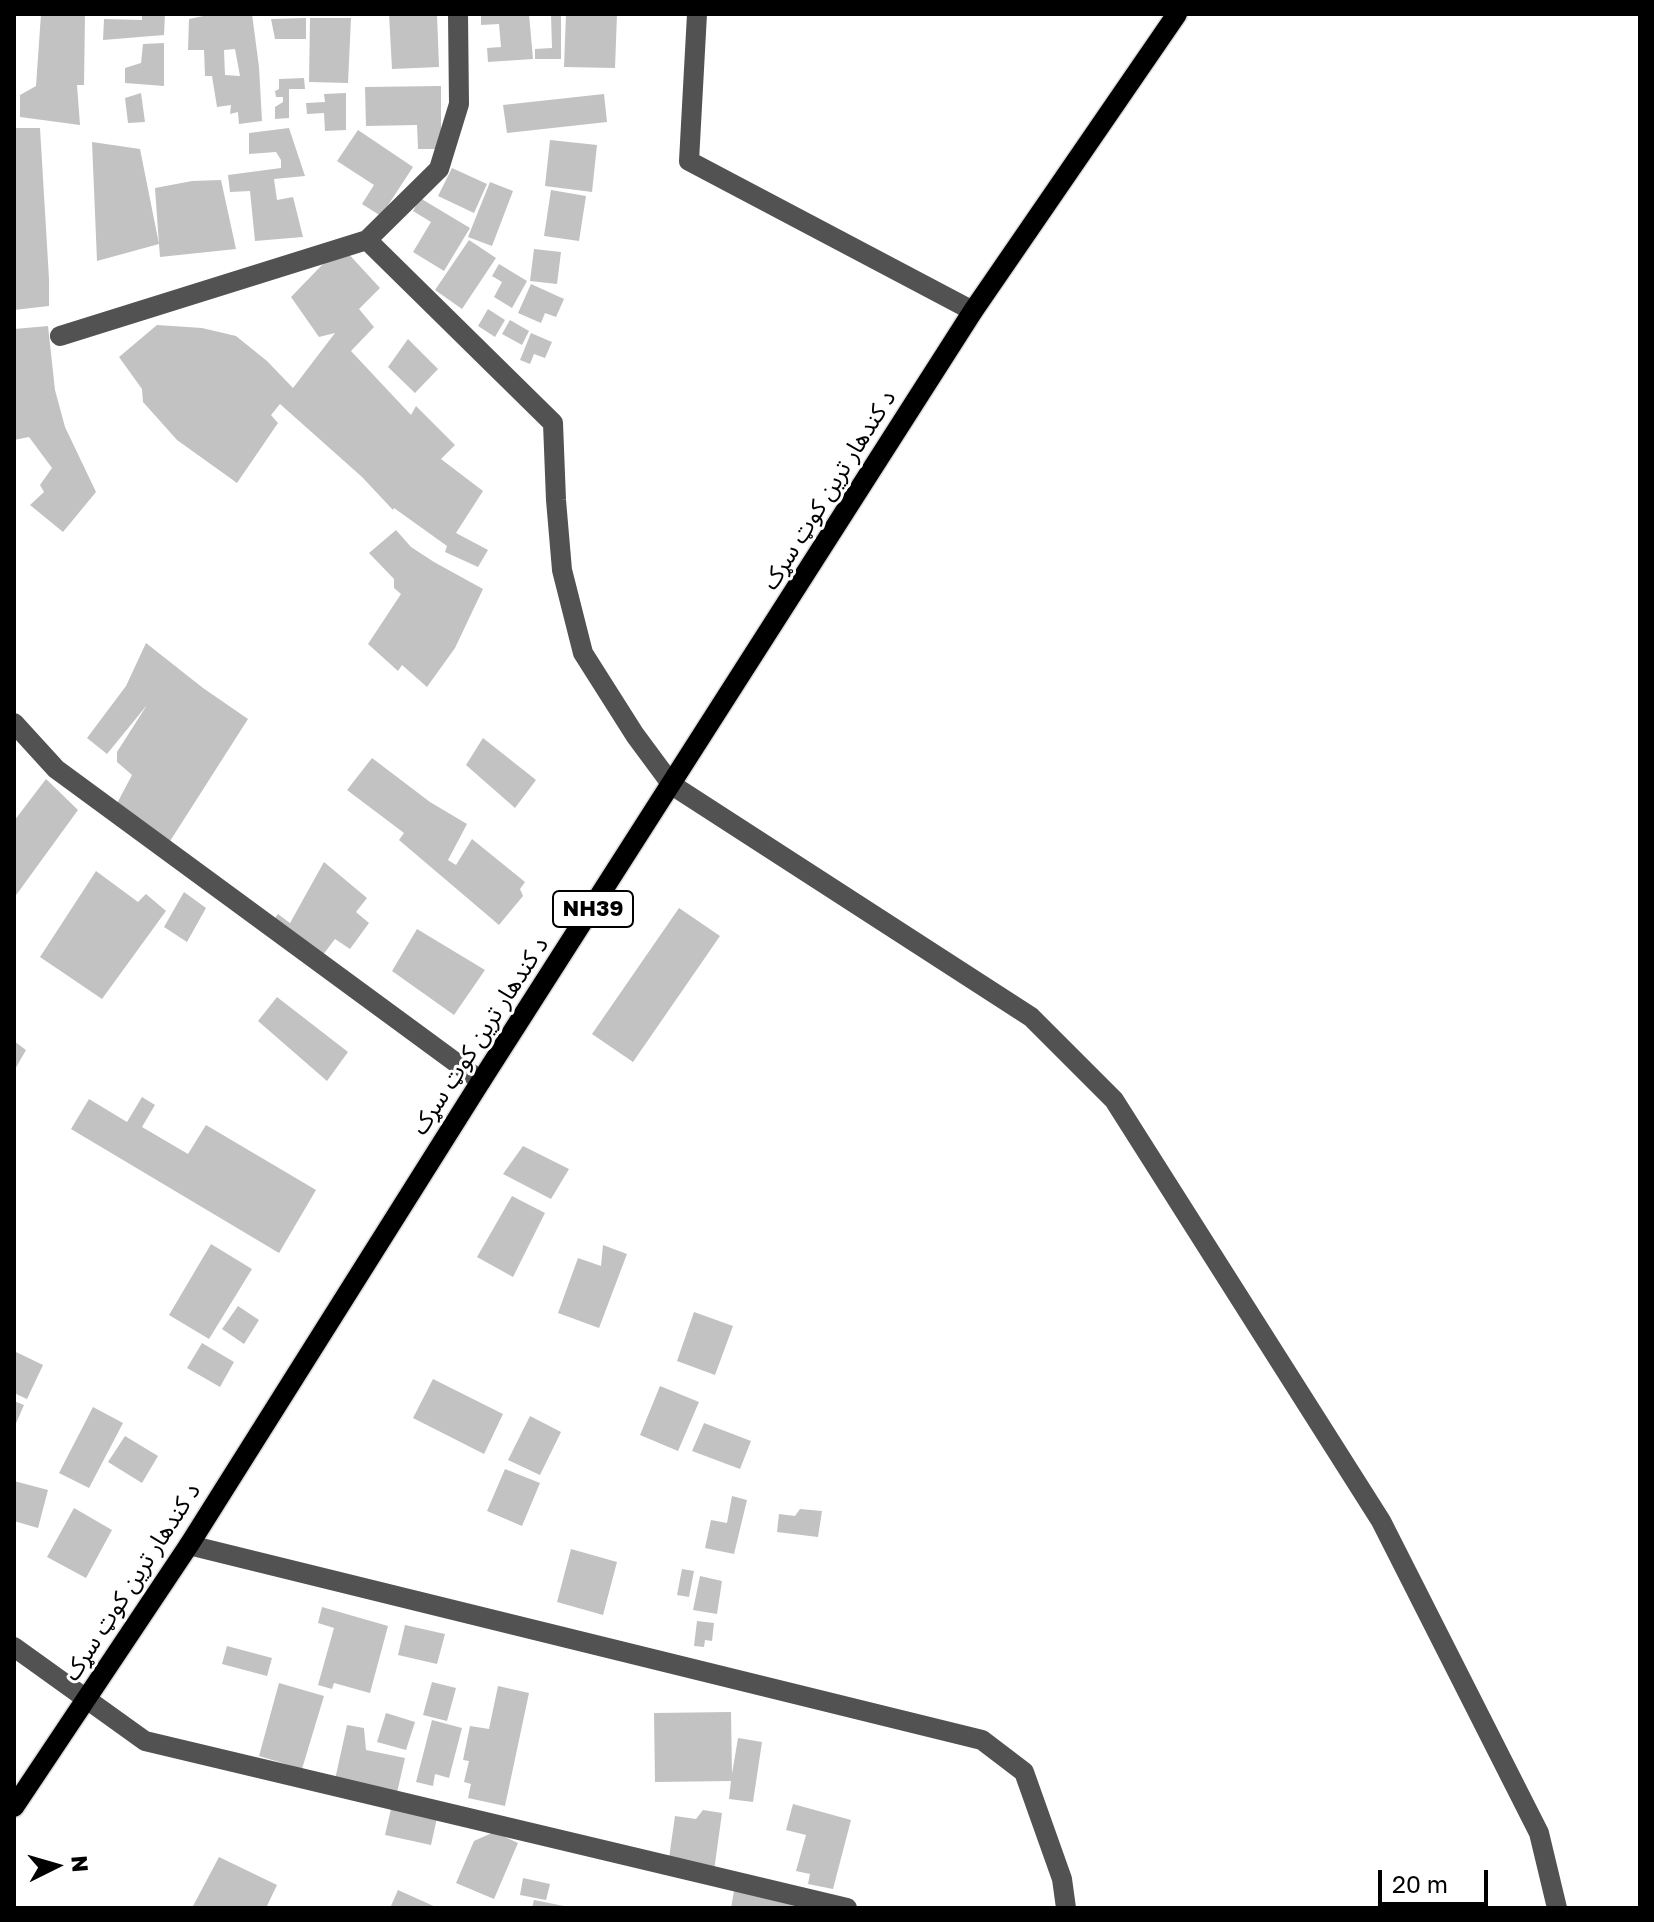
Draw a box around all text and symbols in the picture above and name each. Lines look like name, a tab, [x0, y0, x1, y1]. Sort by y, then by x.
street label: د کندهار ترين کوټ سړک	[756, 385, 902, 595]
road number: NH39	[553, 891, 633, 927]
street label: د کندهار ترين کوټ سړک	[405, 932, 555, 1140]
street label: د کندهار ترين کوټ سړک	[57, 1478, 207, 1686]
north arrow	[16, 1826, 96, 1906]
text: N	[66, 1854, 95, 1873]
scale bar	[1382, 1854, 1492, 1904]
text: 20 m	[1392, 1869, 1448, 1898]

